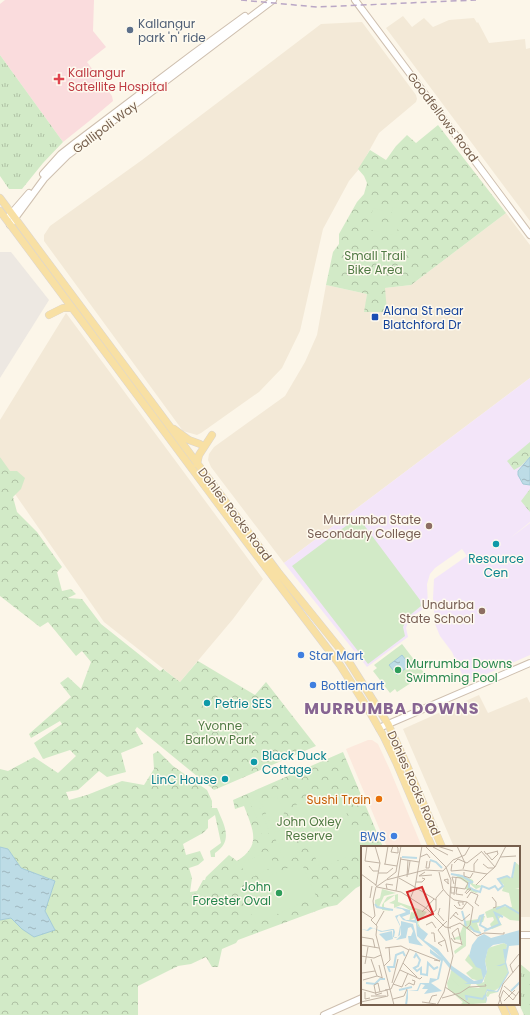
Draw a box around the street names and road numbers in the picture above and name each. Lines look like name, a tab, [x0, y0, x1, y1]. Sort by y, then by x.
street label: Goodfellows Road	[404, 69, 482, 165]
street label: Gallipoli Way	[69, 97, 141, 157]
street label: Dohles Rocks Road	[194, 464, 276, 564]
street label: Dohles Rocks Road	[383, 728, 445, 838]

